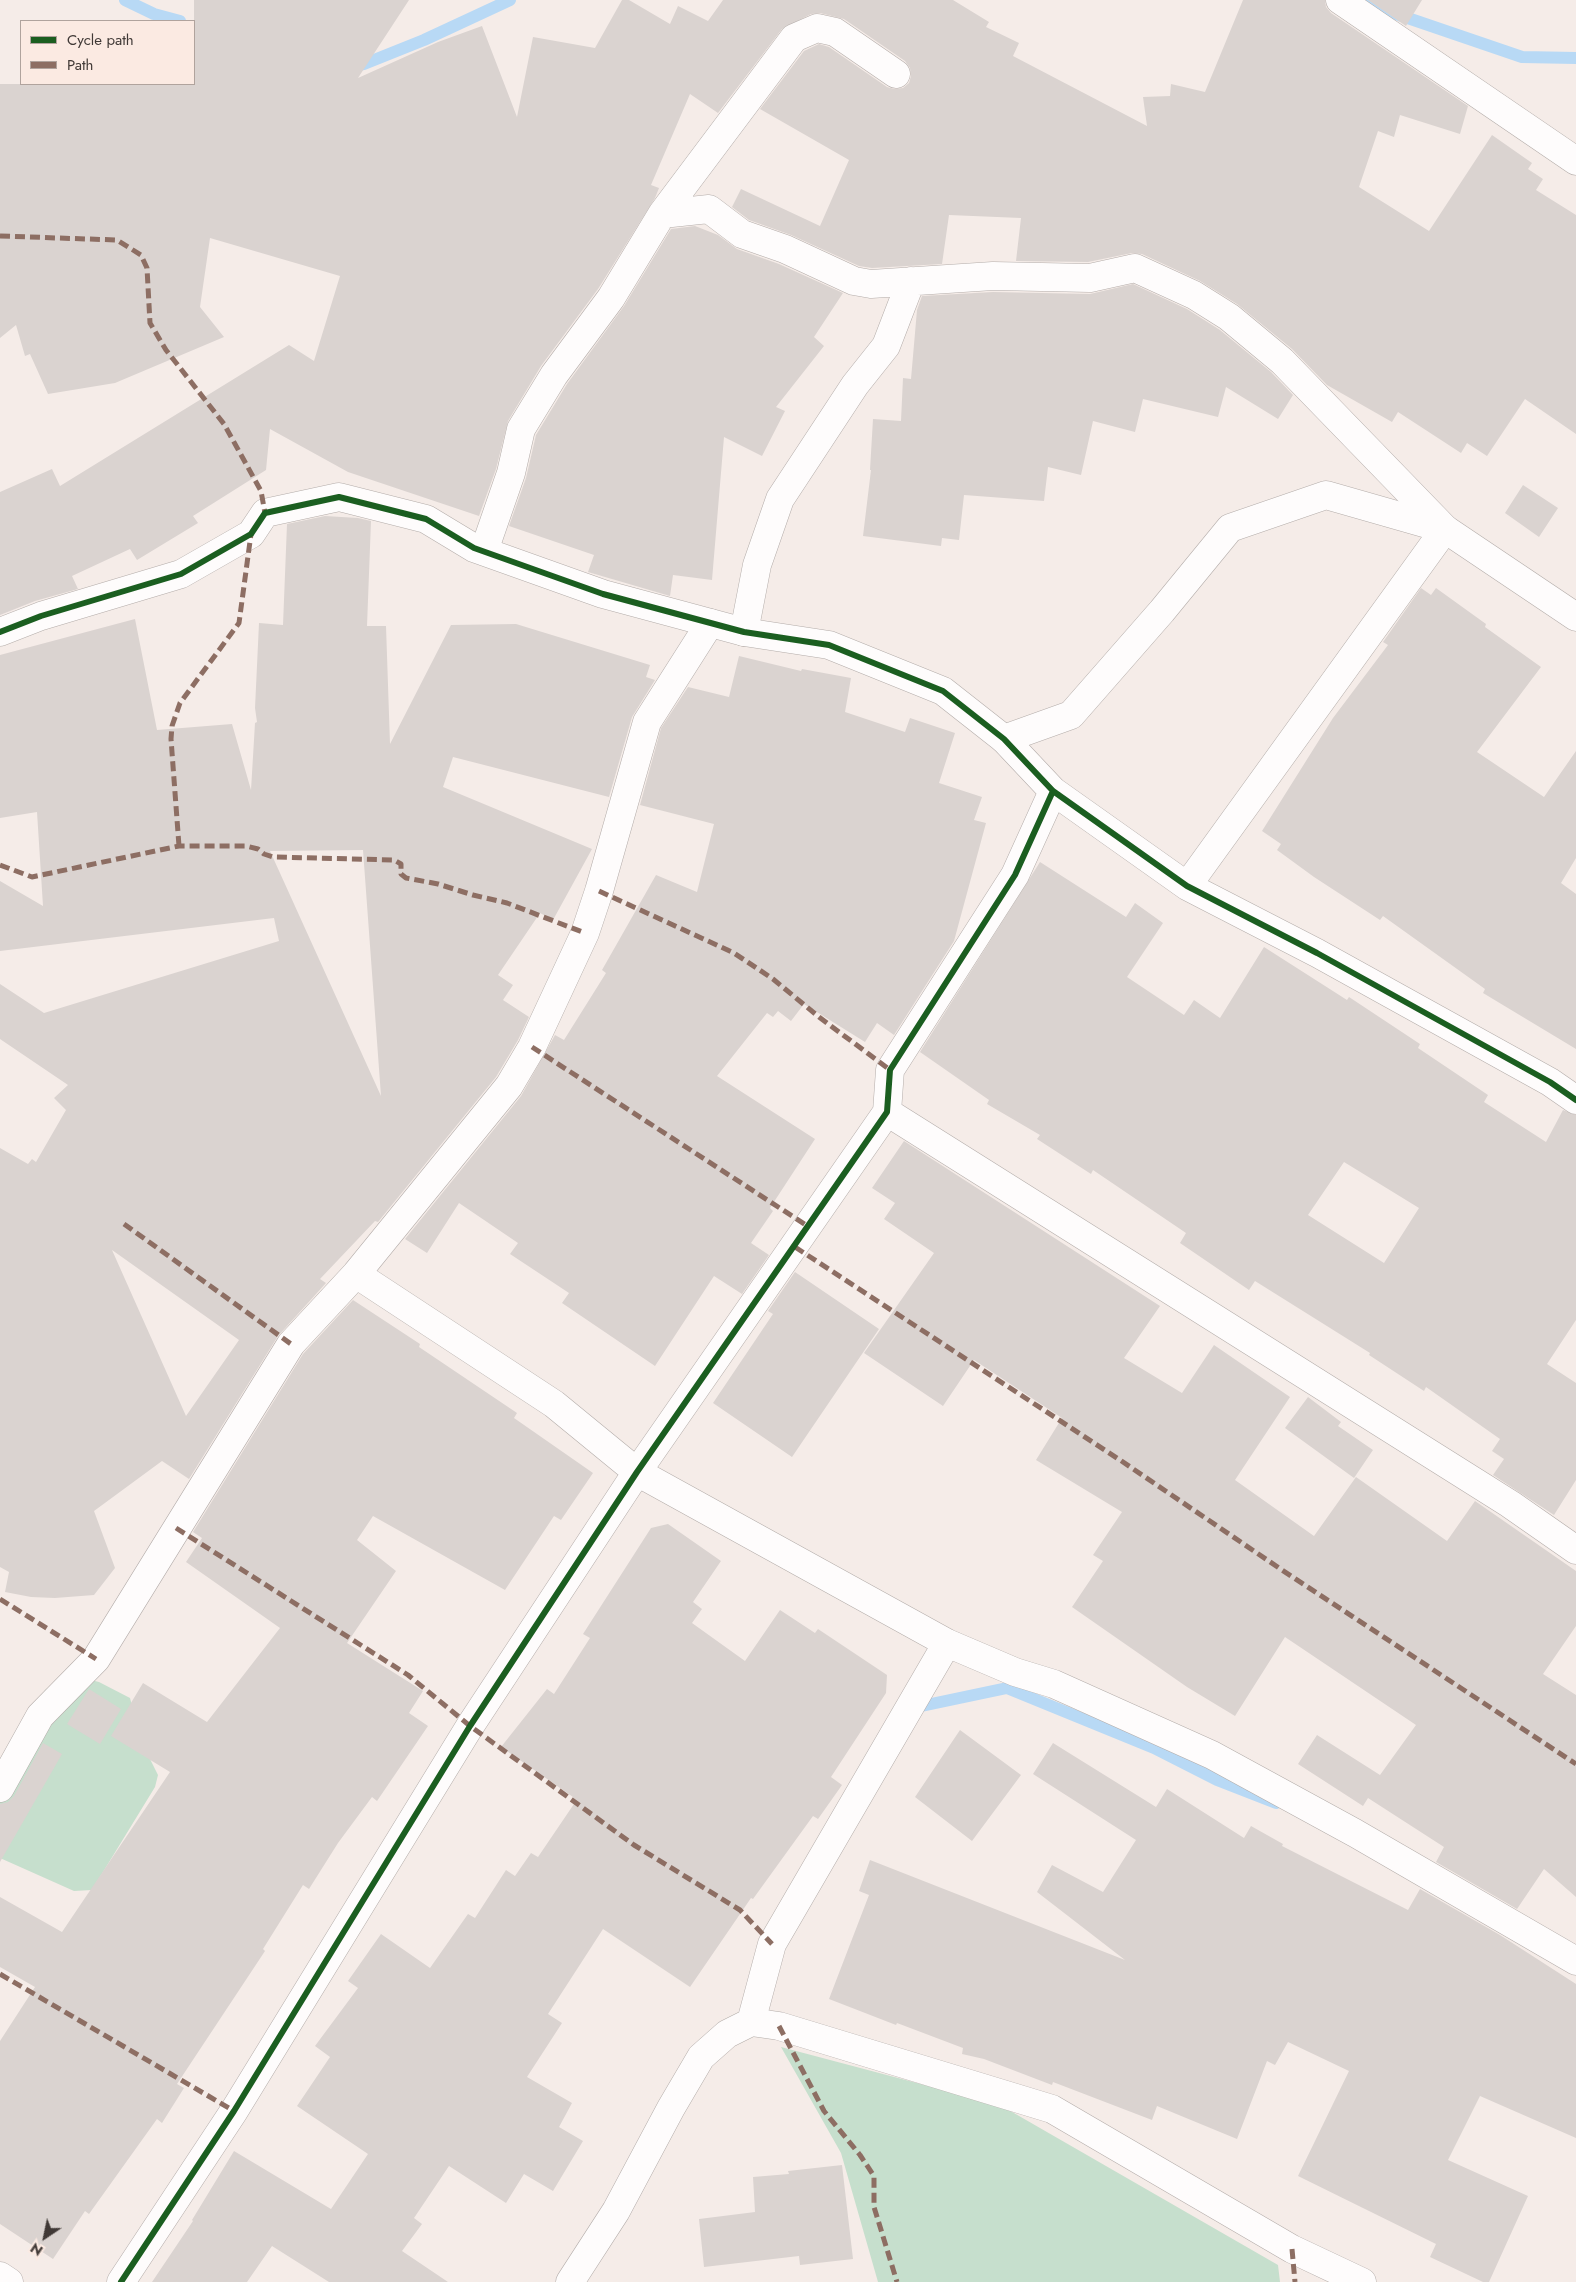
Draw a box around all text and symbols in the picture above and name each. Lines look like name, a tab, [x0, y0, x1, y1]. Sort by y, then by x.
legend	[20, 20, 195, 85]
text: Cycle path	[67, 29, 134, 51]
text: Path	[67, 54, 93, 76]
north arrow	[20, 2212, 70, 2262]
text: N	[26, 2238, 47, 2261]

